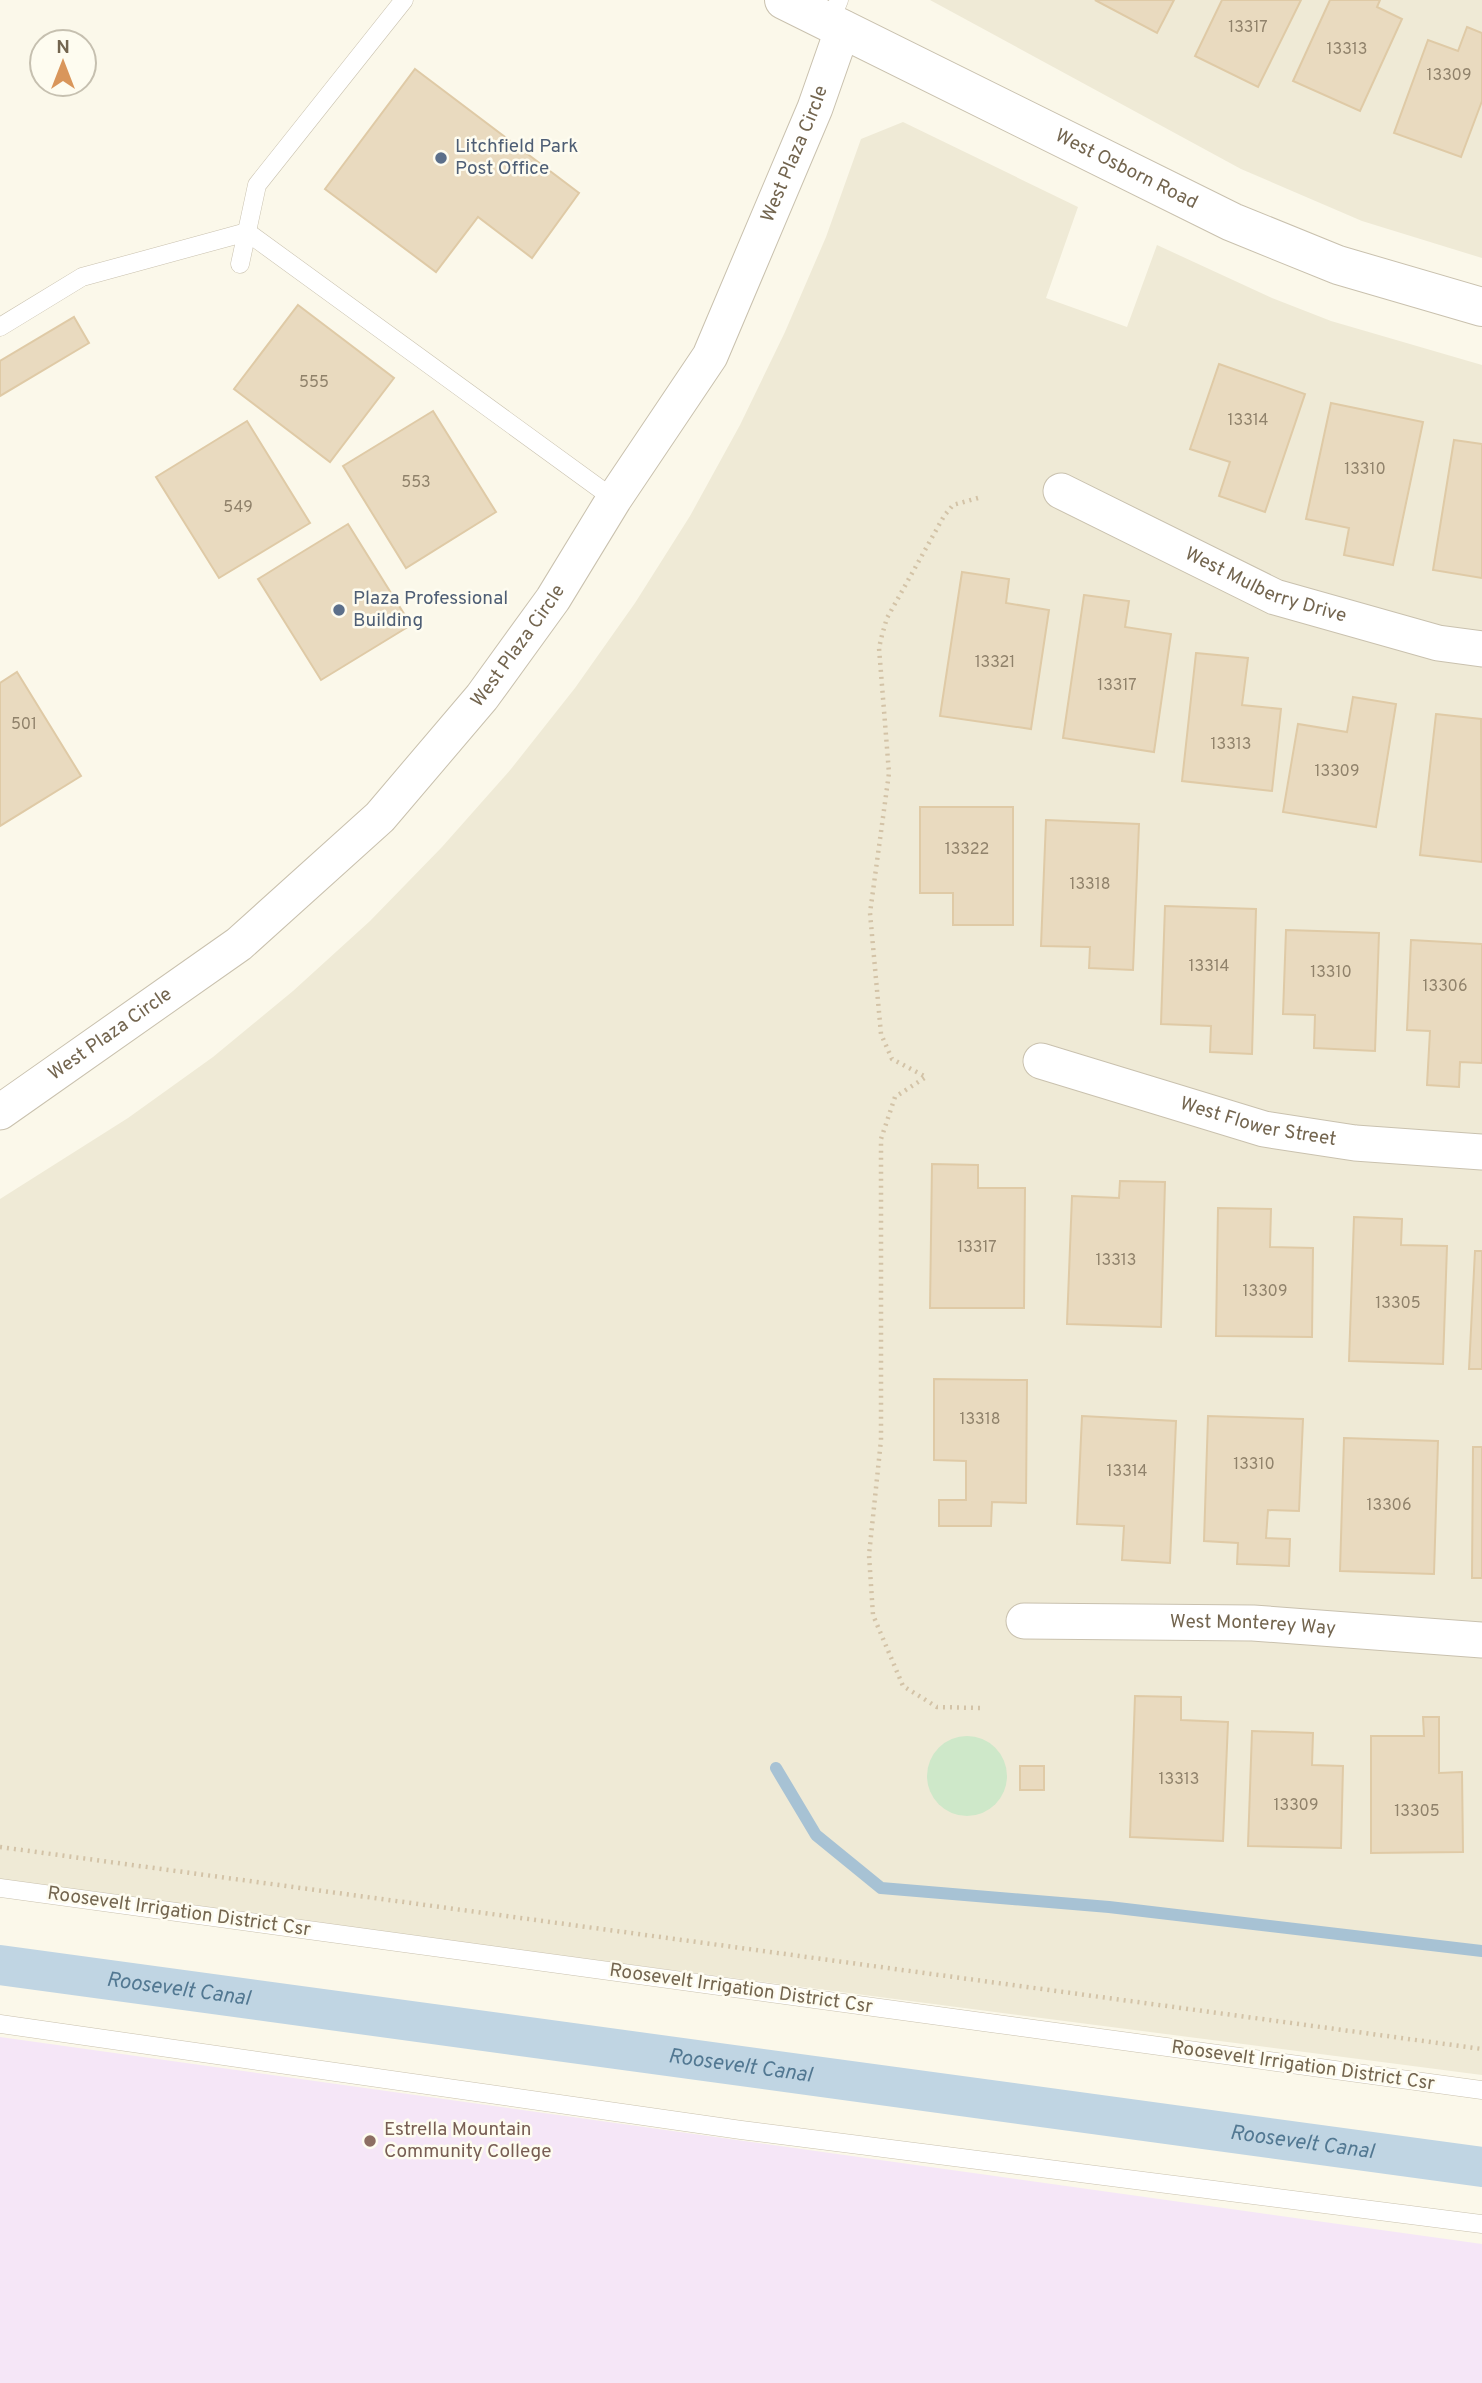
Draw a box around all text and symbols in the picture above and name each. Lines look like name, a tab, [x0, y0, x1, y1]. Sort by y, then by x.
house number: 13317	[1228, 18, 1268, 38]
north arrow	[28, 28, 98, 98]
text: N	[56, 36, 70, 60]
house number: 13313	[1327, 40, 1367, 60]
house number: 13309	[1427, 66, 1471, 86]
street label: West Plaza Circle	[756, 82, 834, 226]
street label: West Osborn Road	[1051, 124, 1202, 215]
place label: Litchfield Park Post Office	[455, 135, 578, 181]
marker: Litchfield Park Post Office	[433, 150, 449, 166]
house number: 555	[299, 373, 329, 393]
house number: 13314	[1228, 411, 1268, 431]
house number: 13310	[1344, 460, 1386, 480]
house number: 553	[401, 473, 431, 493]
house number: 549	[223, 498, 253, 518]
street label: West Mulberry Drive	[1181, 542, 1349, 629]
street label: West Plaza Circle	[466, 580, 571, 713]
place label: Plaza Professional Building	[353, 587, 508, 633]
marker: Plaza Professional Building	[331, 602, 347, 618]
house number: 13321	[975, 653, 1015, 673]
house number: 13317	[1097, 676, 1137, 696]
house number: 501	[11, 715, 37, 735]
house number: 13313	[1211, 735, 1251, 755]
house number: 13309	[1315, 762, 1359, 782]
house number: 13322	[945, 840, 989, 860]
house number: 13318	[1070, 875, 1110, 895]
house number: 13314	[1189, 957, 1229, 977]
house number: 13310	[1310, 963, 1352, 983]
house number: 13306	[1423, 977, 1467, 997]
street label: West Plaza Circle	[44, 983, 177, 1086]
street label: West Flower Street	[1177, 1092, 1338, 1152]
house number: 13317	[957, 1238, 997, 1258]
house number: 13313	[1096, 1251, 1136, 1271]
house number: 13309	[1243, 1282, 1287, 1302]
house number: 13305	[1375, 1294, 1421, 1314]
house number: 13318	[960, 1410, 1000, 1430]
house number: 13310	[1233, 1455, 1275, 1475]
house number: 13314	[1107, 1462, 1147, 1482]
house number: 13306	[1367, 1496, 1411, 1516]
street label: West Monterey Way	[1170, 1610, 1337, 1641]
house number: 13313	[1159, 1770, 1199, 1790]
house number: 13309	[1274, 1796, 1318, 1816]
house number: 13305	[1394, 1802, 1440, 1822]
street label: Roosevelt Irrigation District Csr	[46, 1882, 313, 1942]
street label: Roosevelt Irrigation District Csr	[608, 1959, 875, 2019]
water label: Roosevelt Canal	[105, 1966, 254, 2013]
street label: Roosevelt Irrigation District Csr	[1170, 2036, 1437, 2096]
water label: Roosevelt Canal	[667, 2043, 815, 2089]
place label: Estrella Mountain Community College	[384, 2118, 551, 2164]
water label: Roosevelt Canal	[1228, 2119, 1377, 2166]
marker: Estrella Mountain Community College	[362, 2133, 378, 2149]

